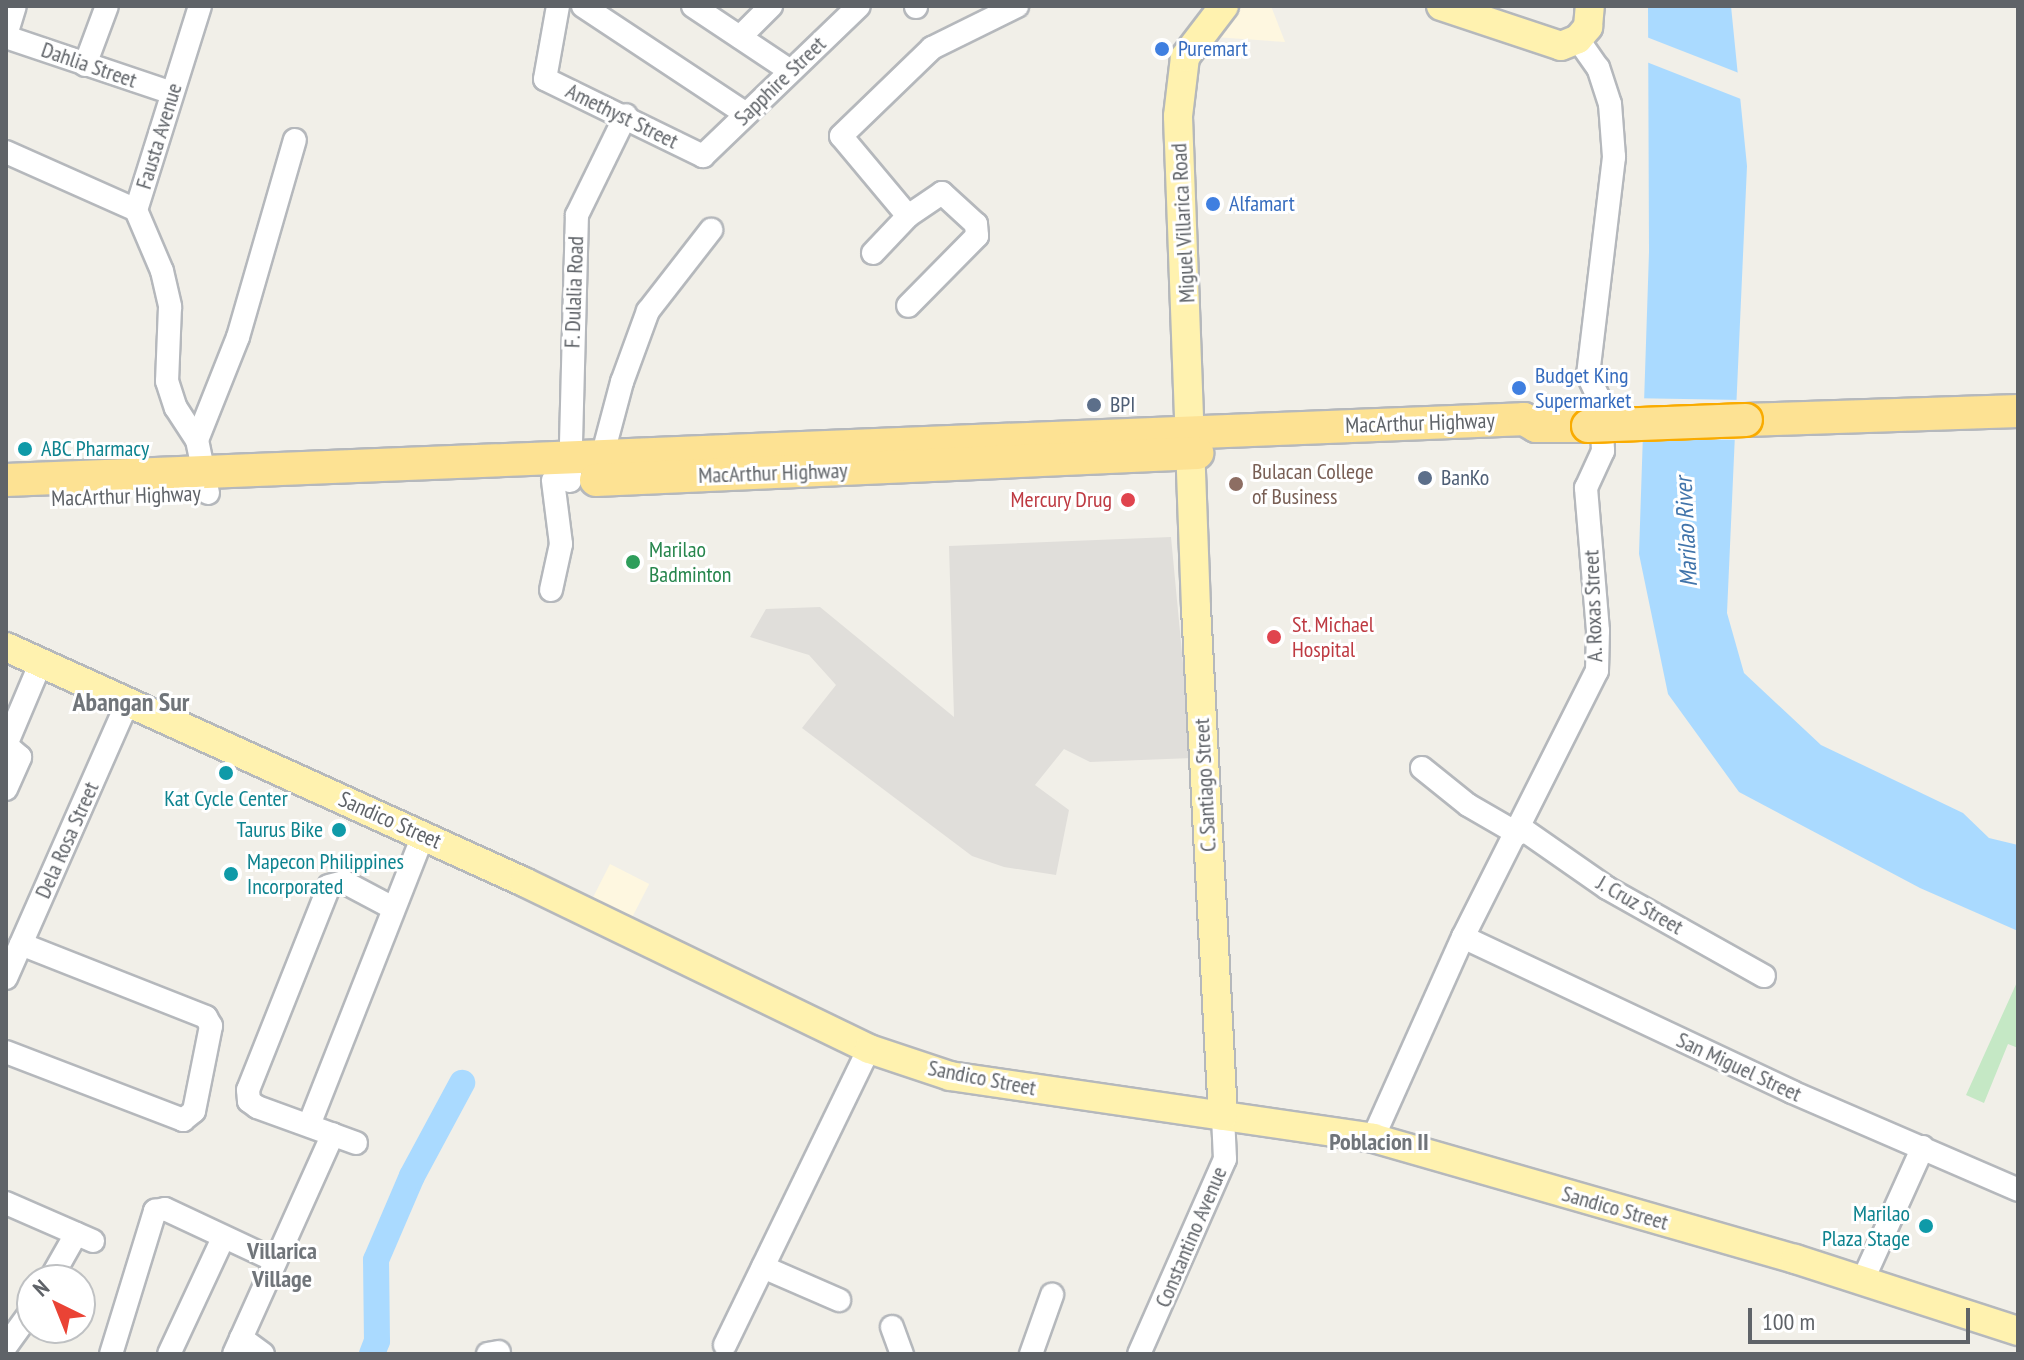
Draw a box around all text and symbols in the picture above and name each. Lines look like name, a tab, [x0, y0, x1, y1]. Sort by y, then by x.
street label: Sapphire Street	[729, 31, 831, 131]
street label: Dahlia Street	[38, 36, 140, 94]
place label: Puremart	[1178, 36, 1248, 62]
marker: Puremart	[1153, 40, 1171, 58]
street label: Amethyst Street	[562, 78, 682, 154]
street label: Fausta Avenue	[130, 80, 188, 192]
street label: Miguel Villarica Road	[1166, 142, 1200, 304]
place label: Alfamart	[1229, 191, 1295, 217]
marker: Alfamart	[1204, 195, 1222, 213]
street label: F. Dulalia Road	[559, 235, 589, 349]
place label: Budget King Supermarket	[1535, 362, 1631, 414]
marker: Budget King Supermarket	[1510, 379, 1528, 397]
place label: BPI	[1110, 392, 1135, 418]
marker: BPI	[1085, 396, 1103, 414]
street label: MacArthur Highway	[1345, 407, 1495, 439]
place label: ABC Pharmacy	[41, 436, 150, 462]
marker: ABC Pharmacy	[16, 440, 34, 458]
street label: MacArthur Highway	[698, 457, 848, 489]
place label: Bulacan College of Business	[1252, 458, 1374, 510]
place label: BanKo	[1441, 465, 1489, 491]
marker: BanKo	[1416, 469, 1434, 487]
marker: Bulacan College of Business	[1227, 475, 1245, 493]
water label: Marilao River	[1669, 476, 1703, 588]
street label: MacArthur Highway	[51, 480, 201, 512]
place label: Mercury Drug	[1010, 487, 1112, 513]
marker: Mercury Drug	[1119, 491, 1137, 509]
place label: Marilao Badminton	[649, 536, 731, 588]
street label: A. Roxas Street	[1578, 549, 1608, 663]
marker: Marilao Badminton	[624, 553, 642, 571]
place label: St. Michael Hospital	[1292, 611, 1375, 662]
marker: St. Michael Hospital	[1263, 626, 1285, 648]
district label: Abangan Sur	[73, 686, 189, 718]
street label: C. Santiago Street	[1188, 717, 1222, 853]
marker: Kat Cycle Center	[217, 764, 235, 782]
street label: Dela Rosa Street	[30, 778, 104, 902]
place label: Kat Cycle Center	[164, 786, 288, 812]
street label: Sandico Street	[335, 786, 445, 854]
place label: Taurus Bike	[236, 817, 323, 843]
marker: Taurus Bike	[330, 821, 348, 839]
place label: Mapecon Philippines Incorporated	[247, 848, 404, 900]
marker: Mapecon Philippines Incorporated	[222, 865, 240, 883]
street label: J. Cruz Street	[1591, 869, 1689, 941]
street label: San Miguel Street	[1672, 1027, 1806, 1107]
street label: Sandico Street	[926, 1055, 1038, 1101]
district label: Poblacion II	[1329, 1128, 1429, 1156]
street label: Constantino Avenue	[1149, 1162, 1233, 1312]
street label: Sandico Street	[1559, 1180, 1671, 1236]
place label: Marilao Plaza Stage	[1822, 1200, 1910, 1252]
marker: Marilao Plaza Stage	[1917, 1217, 1935, 1235]
district label: Villarica Village	[247, 1237, 317, 1293]
north arrow	[16, 1264, 96, 1344]
text: N	[27, 1274, 55, 1302]
scale bar	[1752, 1292, 1974, 1342]
text: 100 m	[1762, 1306, 1815, 1337]

